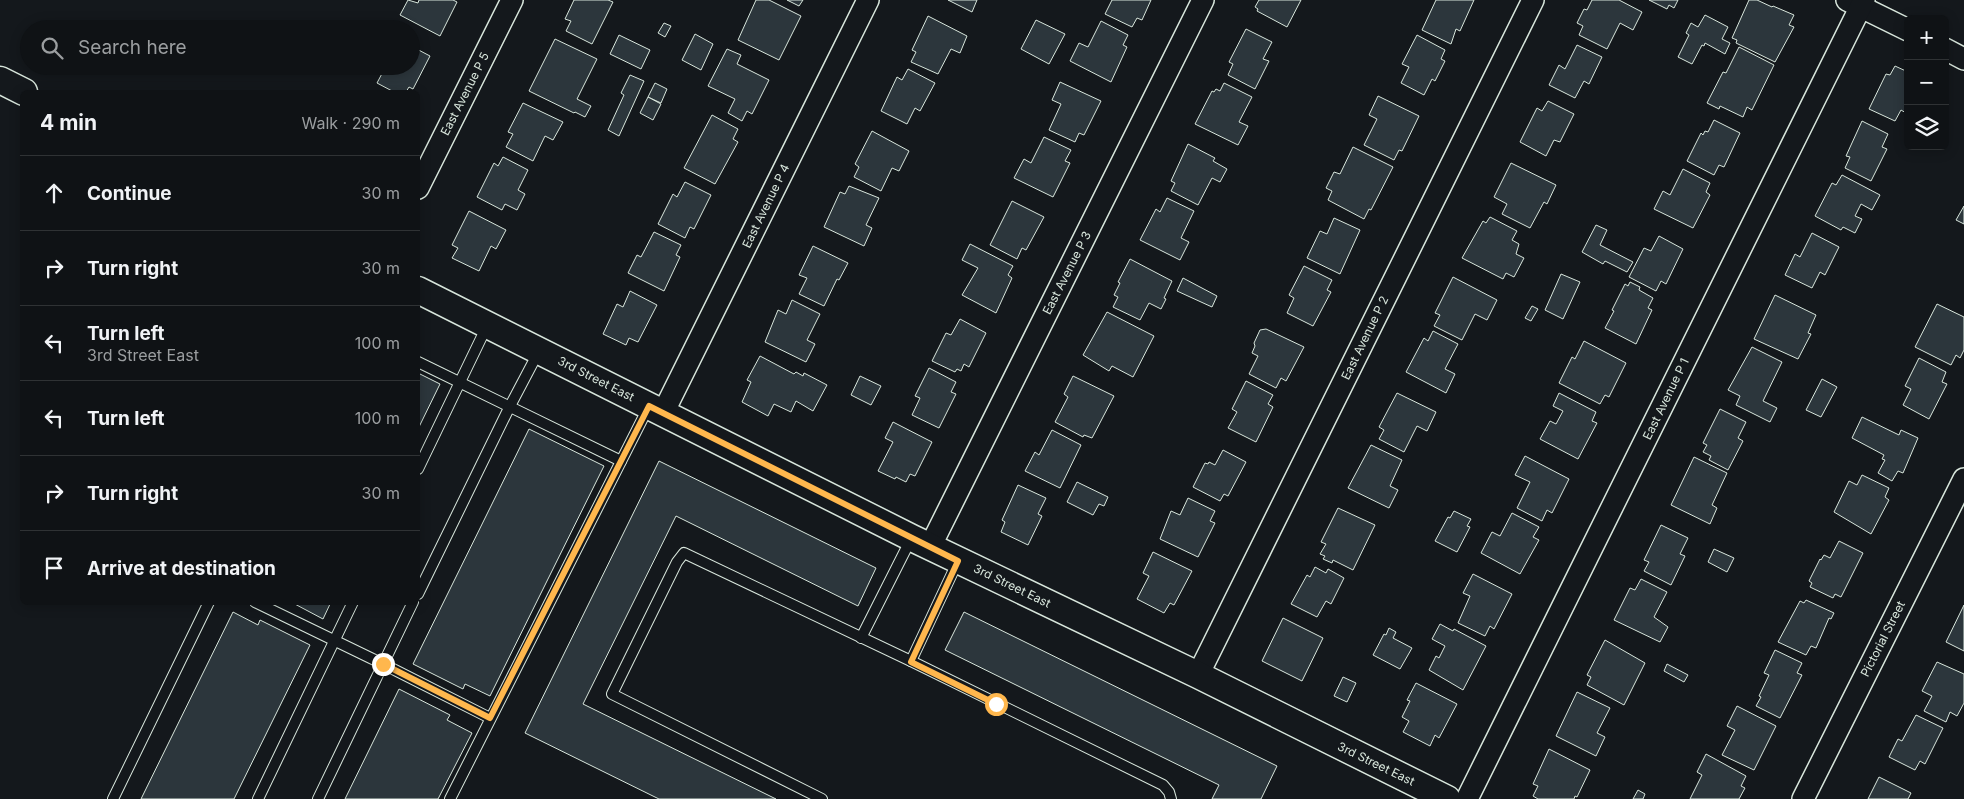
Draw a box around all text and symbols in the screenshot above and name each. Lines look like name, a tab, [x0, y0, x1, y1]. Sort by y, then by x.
map controls	[1904, 15, 1949, 150]
button: +	[1904, 15, 1949, 60]
search box	[20, 20, 420, 75]
icon: search	[38, 34, 66, 62]
text: Search here	[78, 36, 187, 59]
street label: East Avenue P 5	[437, 50, 492, 138]
button: −	[1904, 60, 1949, 105]
button: layers	[1904, 105, 1949, 150]
text: 4 min	[40, 110, 97, 135]
text: Walk · 290 m	[302, 113, 400, 133]
street label: East Avenue P 4	[739, 161, 793, 250]
icon: ahead	[40, 179, 68, 207]
text: Continue	[87, 182, 172, 205]
text: 30 m	[362, 183, 400, 203]
street label: East Avenue P 3	[1039, 229, 1094, 317]
icon: right	[40, 254, 68, 282]
text: Turn right	[87, 257, 178, 280]
text: 30 m	[362, 258, 400, 278]
street label: East Avenue P 2	[1338, 293, 1391, 382]
text: Turn left	[87, 322, 165, 345]
icon: left	[40, 329, 68, 357]
text: 100 m	[355, 333, 400, 353]
text: 3rd Street East	[87, 345, 199, 365]
street label: 3rd Street East	[555, 353, 637, 404]
street label: East Avenue P 1	[1639, 355, 1692, 442]
icon: left	[40, 404, 68, 432]
text: Turn left	[87, 407, 165, 430]
text: 100 m	[355, 408, 400, 428]
icon: right	[40, 479, 68, 507]
text: Turn right	[87, 482, 178, 505]
text: 30 m	[362, 483, 400, 503]
icon: arrive	[40, 554, 68, 582]
text: Arrive at destination	[87, 557, 276, 580]
street label: 3rd Street East	[971, 560, 1053, 611]
street label: Pictorial Street	[1857, 598, 1908, 679]
route end	[372, 653, 395, 676]
route start	[985, 693, 1008, 716]
street label: 3rd Street East	[1335, 738, 1417, 789]

